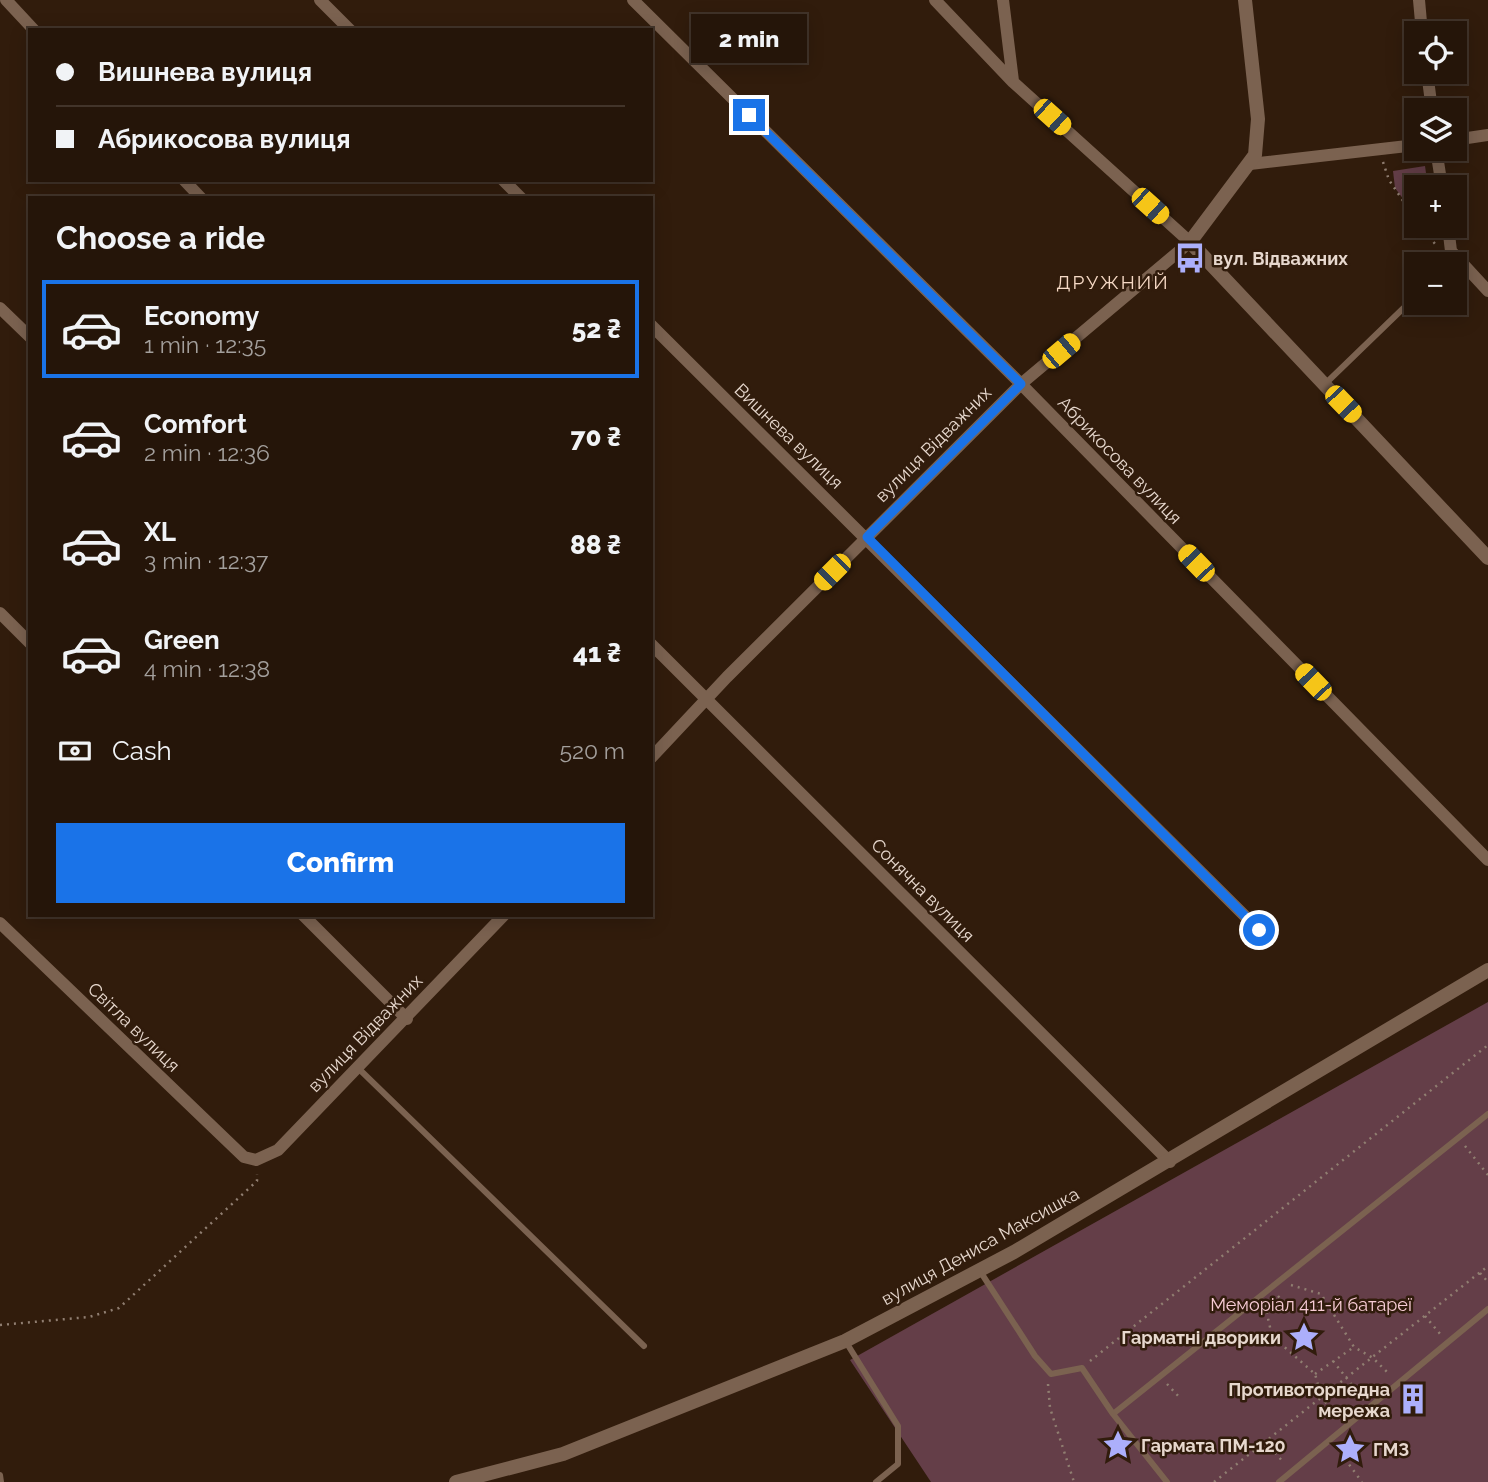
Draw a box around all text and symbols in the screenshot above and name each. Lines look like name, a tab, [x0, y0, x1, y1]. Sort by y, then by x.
callout: 2 min	[691, 13, 807, 62]
map controls	[1404, 21, 1467, 315]
button: locate	[1404, 21, 1467, 84]
text: 2 min	[719, 25, 779, 52]
text: Вишнева вулиця	[98, 57, 312, 87]
car	[1030, 95, 1075, 139]
button: layers	[1404, 98, 1467, 161]
route end	[733, 99, 765, 131]
text: Абрикосова вулиця	[98, 124, 351, 154]
button: +	[1404, 175, 1467, 238]
car	[1128, 184, 1173, 228]
text: Choose a ride	[56, 219, 265, 256]
bus stop icon: вул. Відважних	[1173, 241, 1207, 275]
place label: вул. Відважних	[1213, 248, 1348, 269]
button: −	[1404, 252, 1467, 315]
district label: ДРУЖНИЙ	[1056, 271, 1170, 293]
icon: car	[60, 298, 123, 361]
text: Economy	[144, 301, 259, 331]
text: 52 ₴	[572, 314, 621, 344]
car	[1039, 329, 1084, 373]
text: 1 min · 12:35	[144, 331, 266, 358]
street label: Вишнева вулиця	[731, 379, 847, 493]
street label: вулиця Відважних	[871, 382, 995, 506]
car	[1321, 382, 1366, 426]
street label: Абрикосова вулиця	[1054, 392, 1186, 528]
icon: car	[60, 406, 123, 469]
text: Comfort	[144, 409, 247, 439]
text: 70 ₴	[571, 422, 621, 452]
text: 2 min · 12:36	[144, 439, 270, 466]
icon: car	[60, 514, 123, 577]
text: XL	[144, 517, 176, 547]
text: 88 ₴	[570, 530, 621, 560]
car	[1174, 541, 1219, 585]
text: 3 min · 12:37	[144, 547, 268, 574]
car	[810, 550, 855, 594]
icon: car	[60, 622, 123, 685]
text: Green	[144, 625, 220, 655]
text: 41 ₴	[573, 638, 621, 668]
text: 4 min · 12:38	[144, 655, 270, 682]
car	[1291, 660, 1336, 704]
icon: cash	[56, 732, 94, 770]
text: Cash	[112, 736, 172, 766]
text: 520 m	[559, 737, 625, 764]
button: Confirm	[56, 823, 625, 903]
street label: Сонячна вулиця	[867, 834, 979, 946]
route start	[1243, 914, 1275, 946]
street label: вулиця Відважних	[304, 970, 426, 1096]
street label: Світла вулиця	[84, 978, 184, 1076]
street label: вулиця Дениса Максишка	[878, 1183, 1082, 1309]
park label: Меморіал 411-й батареї	[1210, 1294, 1412, 1315]
place icon: Гарматні дворики	[1287, 1320, 1321, 1354]
place label: Гарматні дворики	[1121, 1327, 1281, 1348]
place label: Противоторпедна мережа	[1228, 1379, 1390, 1421]
building icon: Противоторпедна мережа	[1396, 1382, 1430, 1416]
place icon: Гармата ПМ-120	[1101, 1428, 1135, 1462]
place icon: ГМЗ	[1333, 1432, 1367, 1466]
place label: Гармата ПМ-120	[1141, 1435, 1286, 1456]
place label: ГМЗ	[1373, 1439, 1409, 1460]

